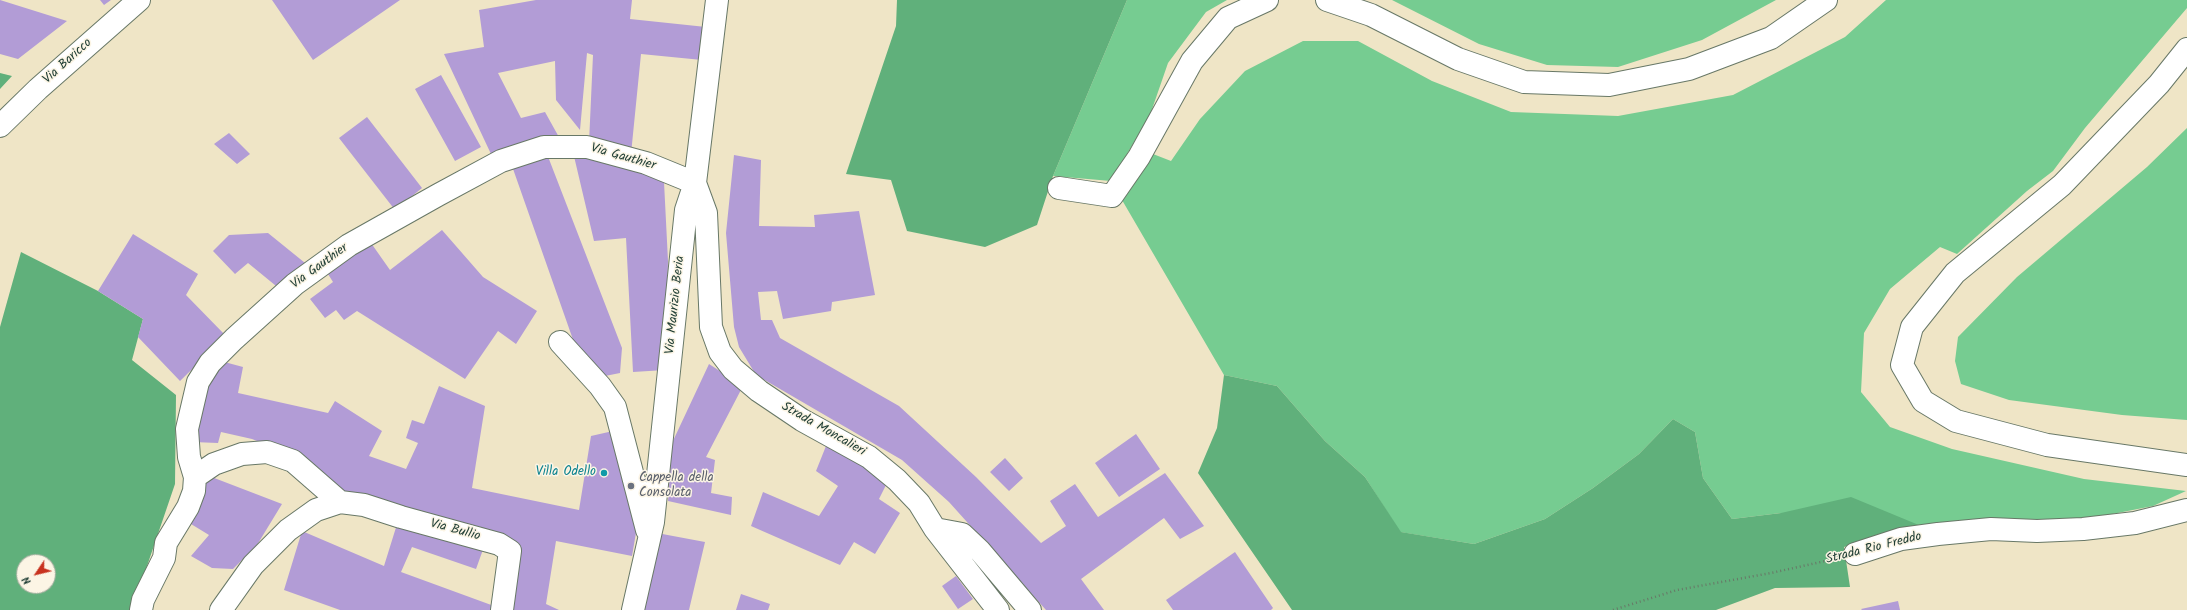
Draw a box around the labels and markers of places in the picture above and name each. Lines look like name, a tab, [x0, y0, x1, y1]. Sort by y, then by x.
place label: Villa Odello	[536, 465, 596, 481]
marker: Villa Odello	[599, 468, 609, 478]
place label: Cappella della Consolata	[639, 471, 714, 502]
marker: Cappella della Consolata	[626, 481, 636, 491]

